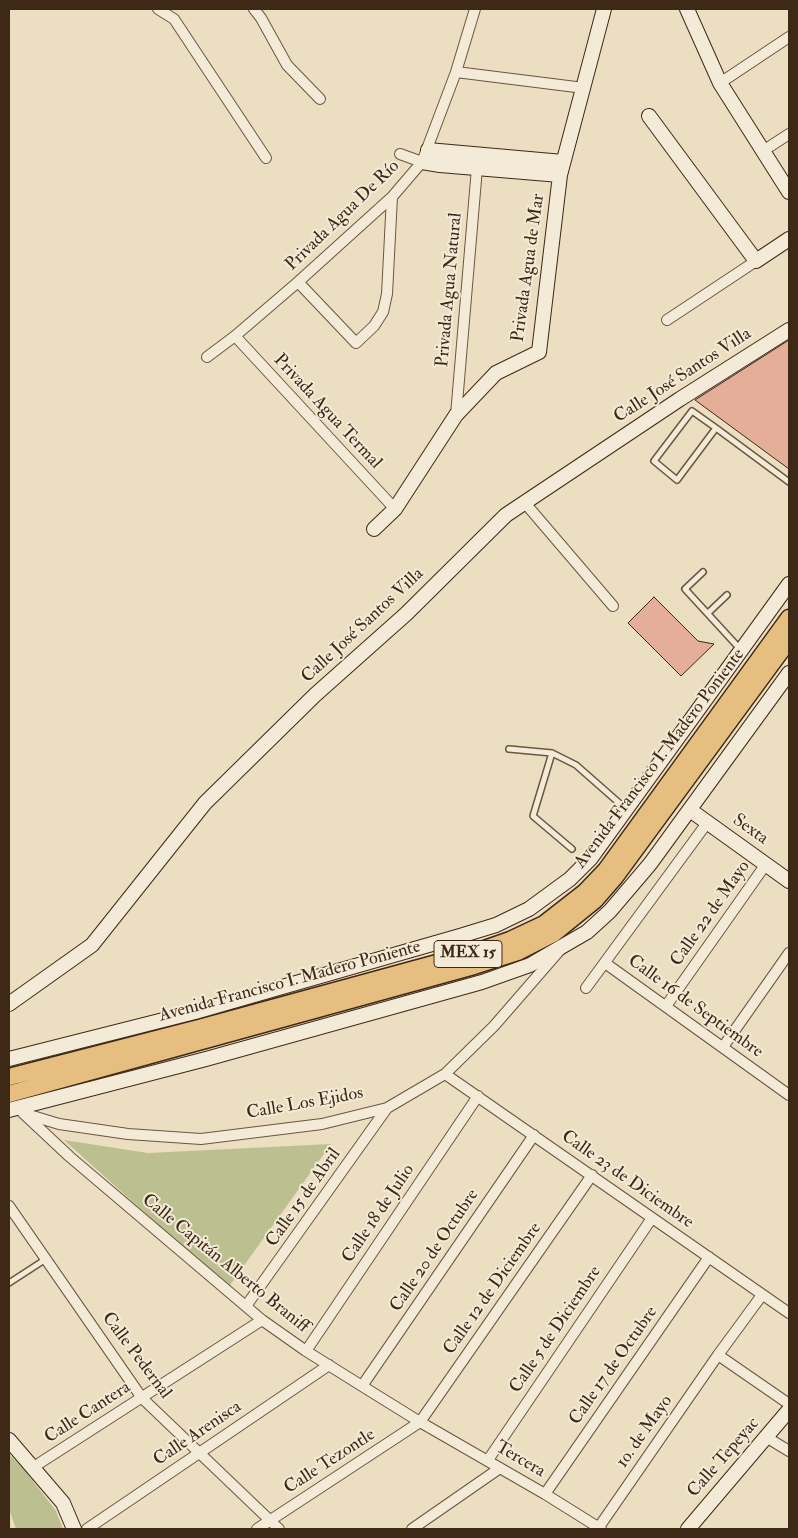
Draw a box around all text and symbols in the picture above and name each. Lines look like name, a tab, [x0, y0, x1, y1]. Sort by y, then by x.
street label: Privada Agua De Río	[282, 156, 404, 276]
street label: Privada Agua de Mar	[508, 192, 550, 344]
street label: Privada Agua Natural	[432, 212, 468, 368]
street label: Calle José Santos Villa	[610, 324, 756, 428]
street label: Privada Agua Termal	[268, 350, 386, 474]
street label: Calle José Santos Villa	[297, 564, 429, 688]
street label: Avenida Francisco I. Madero Poniente	[570, 645, 750, 873]
street label: Sexta	[728, 810, 772, 850]
street label: Calle 22 de Mayo	[667, 857, 755, 971]
street label: Avenida Francisco I. Madero Poniente	[157, 937, 423, 1027]
road number: MEX 15	[434, 941, 502, 968]
street label: Calle 16 de Septiembre	[623, 951, 767, 1063]
street label: Calle Los Ejidos	[245, 1083, 365, 1125]
street label: Calle 23 de Diciembre	[557, 1126, 697, 1234]
street label: Calle 15 de Abril	[262, 1144, 346, 1252]
street label: Calle 18 de Julio	[338, 1161, 420, 1267]
street label: Calle 20 de Octubre	[386, 1186, 484, 1316]
street label: Calle Capitán Alberto Braniff	[137, 1190, 313, 1338]
street label: Calle 12 de Diciembre	[439, 1219, 547, 1359]
street label: Calle 5 de Diciembre	[506, 1262, 606, 1398]
street label: Calle 17 de Octubre	[565, 1303, 663, 1429]
street label: Calle Pedernal	[96, 1308, 176, 1404]
street label: Calle Cantera	[41, 1377, 135, 1449]
street label: 1o. de Mayo	[612, 1392, 678, 1472]
street label: Calle Arenisca	[150, 1397, 246, 1471]
street label: Calle Tepeyac	[683, 1414, 765, 1502]
street label: Calle Tezontle	[280, 1425, 380, 1499]
street label: Tercera	[491, 1437, 549, 1483]

